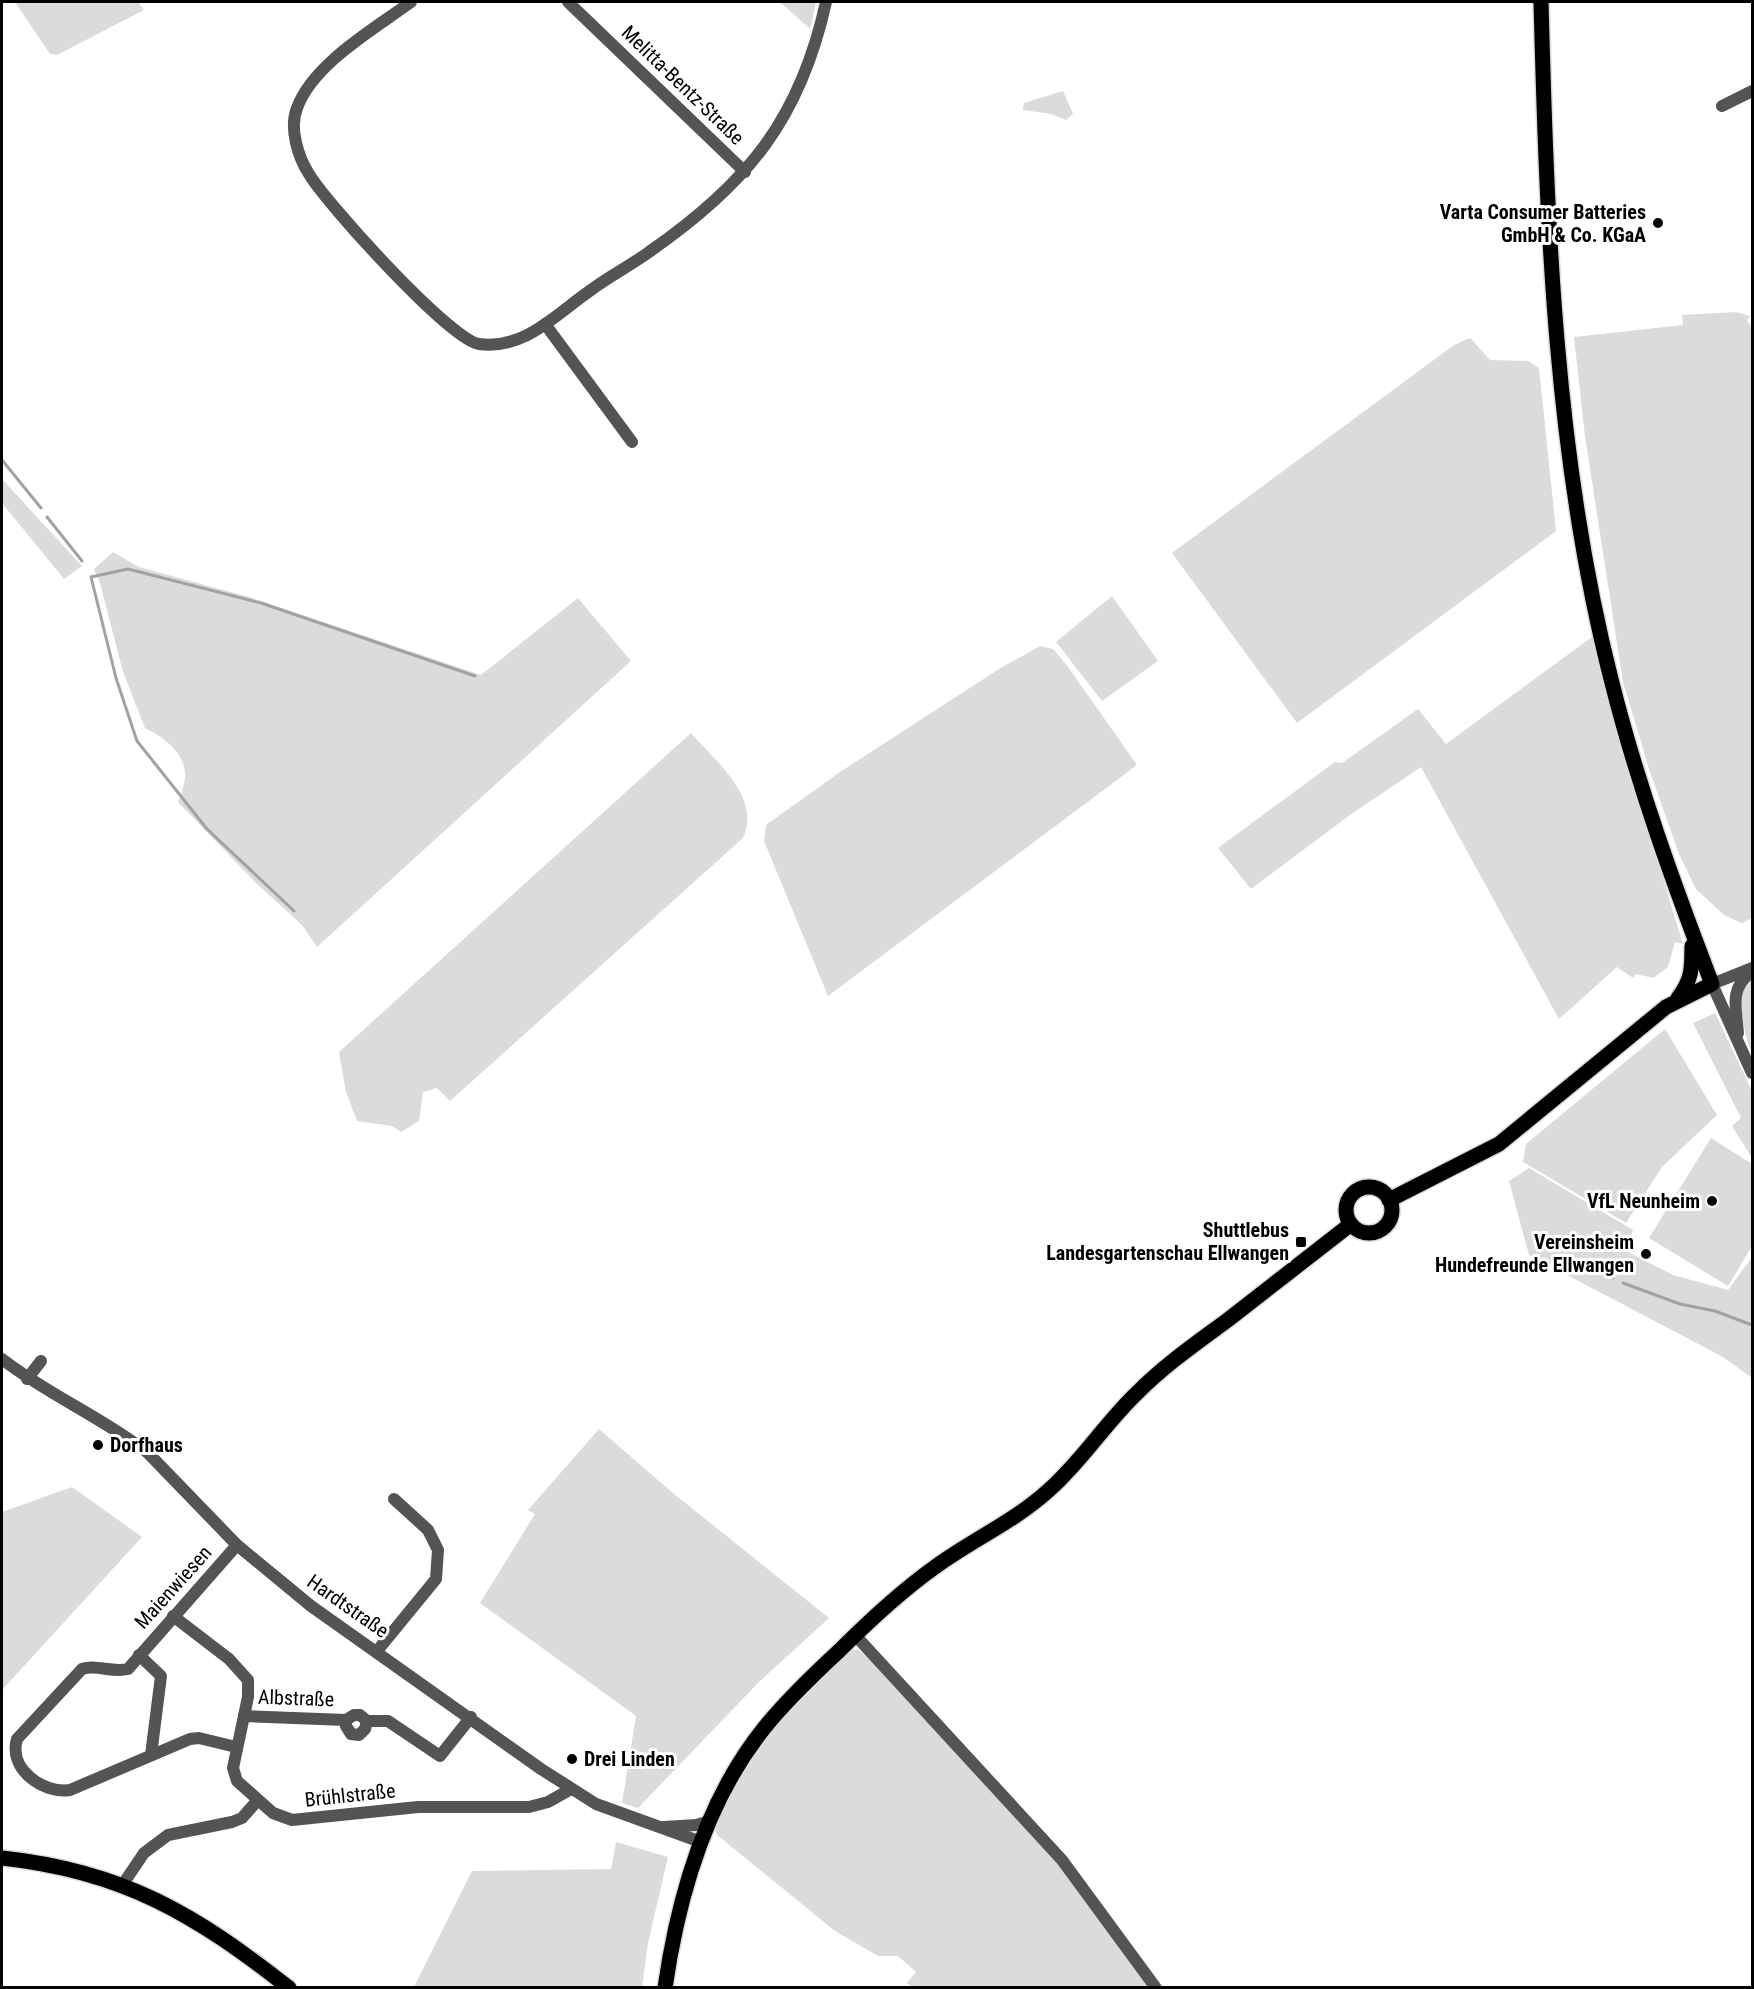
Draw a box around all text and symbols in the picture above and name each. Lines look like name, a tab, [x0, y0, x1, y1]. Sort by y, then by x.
street label: Melitta-Bentz-Straße	[617, 20, 749, 150]
place label: Varta Consumer Batteries GmbH & Co. KGaA	[1440, 200, 1646, 247]
marker: Varta Consumer Batteries GmbH & Co. KGaA	[1651, 216, 1665, 230]
place label: VfL Neunheim	[1587, 1189, 1700, 1213]
marker: VfL Neunheim	[1705, 1194, 1719, 1208]
place label: Shuttlebus Landesgartenschau Ellwangen	[1046, 1218, 1289, 1265]
place label: Vereinsheim Hundefreunde Ellwangen	[1435, 1230, 1634, 1277]
marker: Shuttlebus Landesgartenschau Ellwangen	[1294, 1235, 1308, 1249]
marker: Vereinsheim Hundefreunde Ellwangen	[1639, 1247, 1653, 1261]
place label: Dorfhaus	[110, 1433, 183, 1457]
marker: Dorfhaus	[91, 1438, 105, 1452]
street label: Maienwiesen	[129, 1541, 217, 1633]
street label: Hardtstraße	[303, 1569, 393, 1643]
street label: Albstraße	[258, 1685, 334, 1711]
place label: Drei Linden	[584, 1747, 675, 1771]
marker: Drei Linden	[565, 1752, 579, 1766]
street label: Brühlstraße	[303, 1778, 397, 1812]

